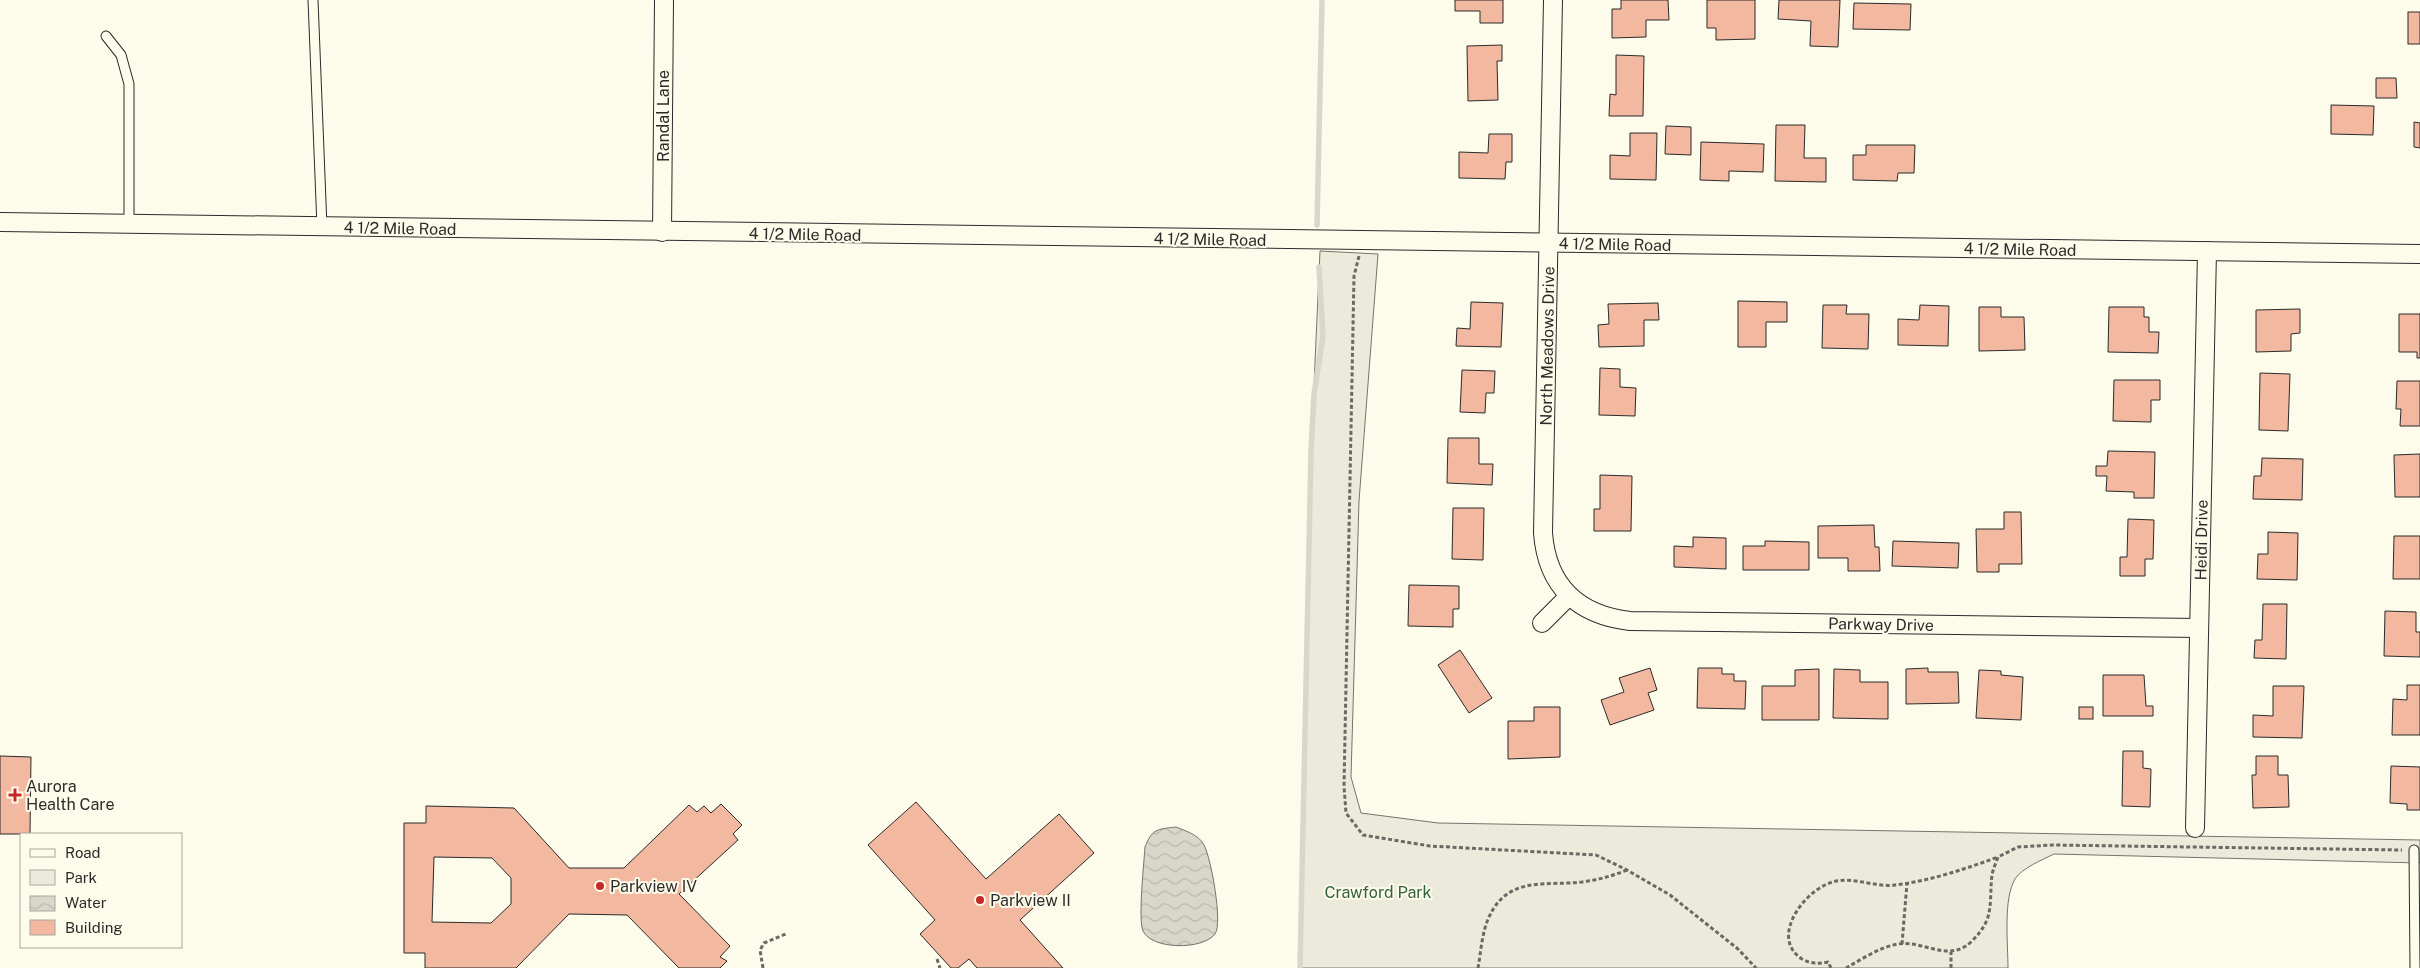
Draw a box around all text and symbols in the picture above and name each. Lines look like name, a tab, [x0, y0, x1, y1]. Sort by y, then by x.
street label: Randal Lane	[654, 70, 673, 162]
street label: 4 1/2 Mile Road	[343, 218, 457, 239]
street label: 4 1/2 Mile Road	[748, 224, 862, 245]
street label: 4 1/2 Mile Road	[1153, 229, 1267, 250]
street label: 4 1/2 Mile Road	[1558, 234, 1672, 255]
street label: 4 1/2 Mile Road	[1963, 239, 2077, 260]
street label: North Meadows Drive	[1537, 266, 1558, 426]
street label: Heidi Drive	[2191, 499, 2212, 581]
street label: Parkway Drive	[1828, 614, 1934, 635]
place label: Aurora Health Care	[26, 777, 114, 814]
marker: Aurora Health Care	[8, 788, 22, 802]
legend	[20, 833, 182, 948]
text: Road	[65, 844, 101, 861]
text: Park	[65, 869, 97, 886]
place label: Parkview IV	[610, 877, 697, 896]
marker: Parkview IV	[594, 880, 606, 892]
park label: Crawford Park	[1324, 883, 1432, 902]
place label: Parkview II	[990, 891, 1071, 910]
text: Water	[65, 894, 107, 911]
marker: Parkview II	[974, 894, 986, 906]
text: Building	[65, 919, 123, 936]

